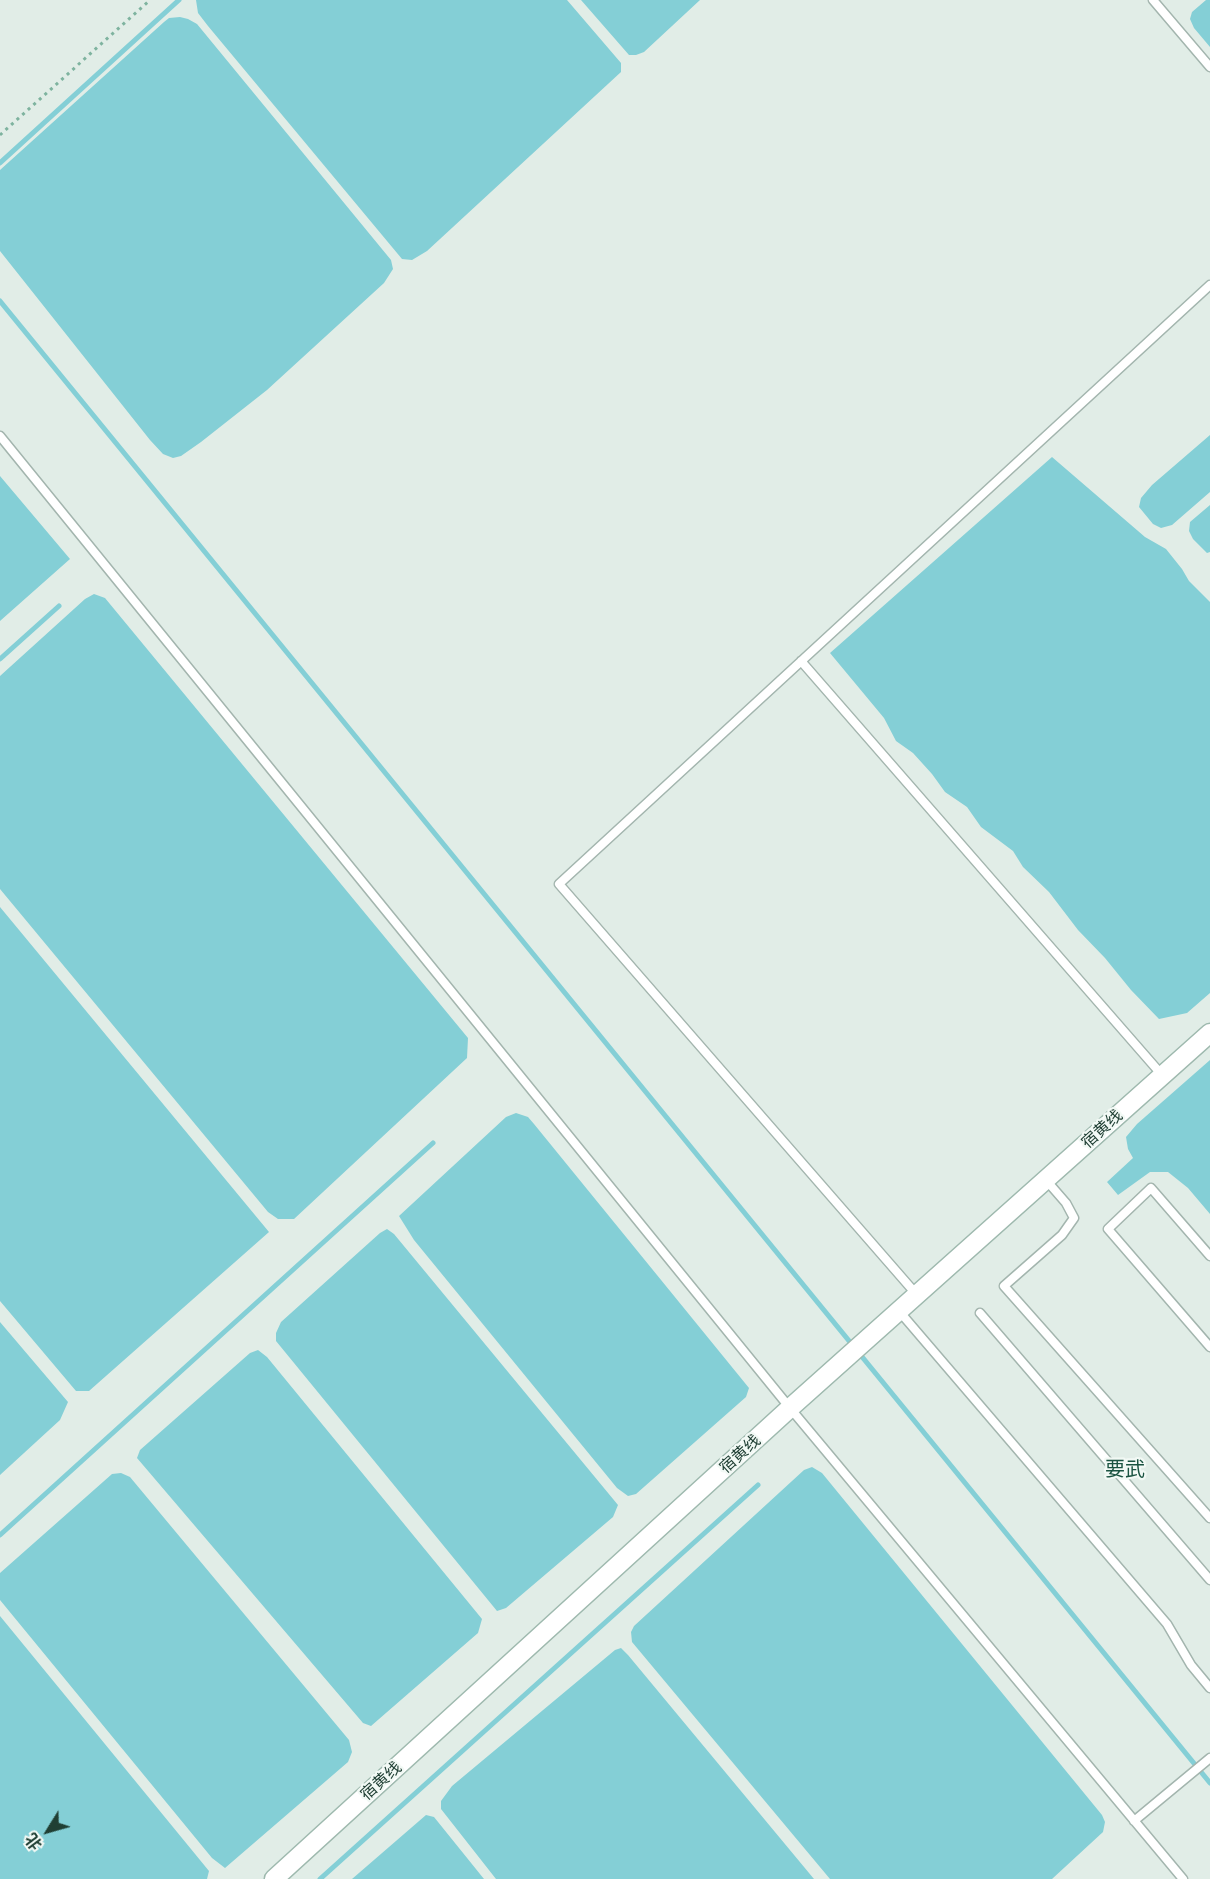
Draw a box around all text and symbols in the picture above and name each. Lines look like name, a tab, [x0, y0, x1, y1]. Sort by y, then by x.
street label: 宿黄线	[1078, 1106, 1126, 1152]
street label: 宿黄线	[716, 1431, 764, 1477]
district label: 要武	[1105, 1458, 1145, 1482]
street label: 宿黄线	[357, 1758, 405, 1804]
north arrow	[18, 1801, 78, 1861]
text: 北	[21, 1830, 46, 1854]

